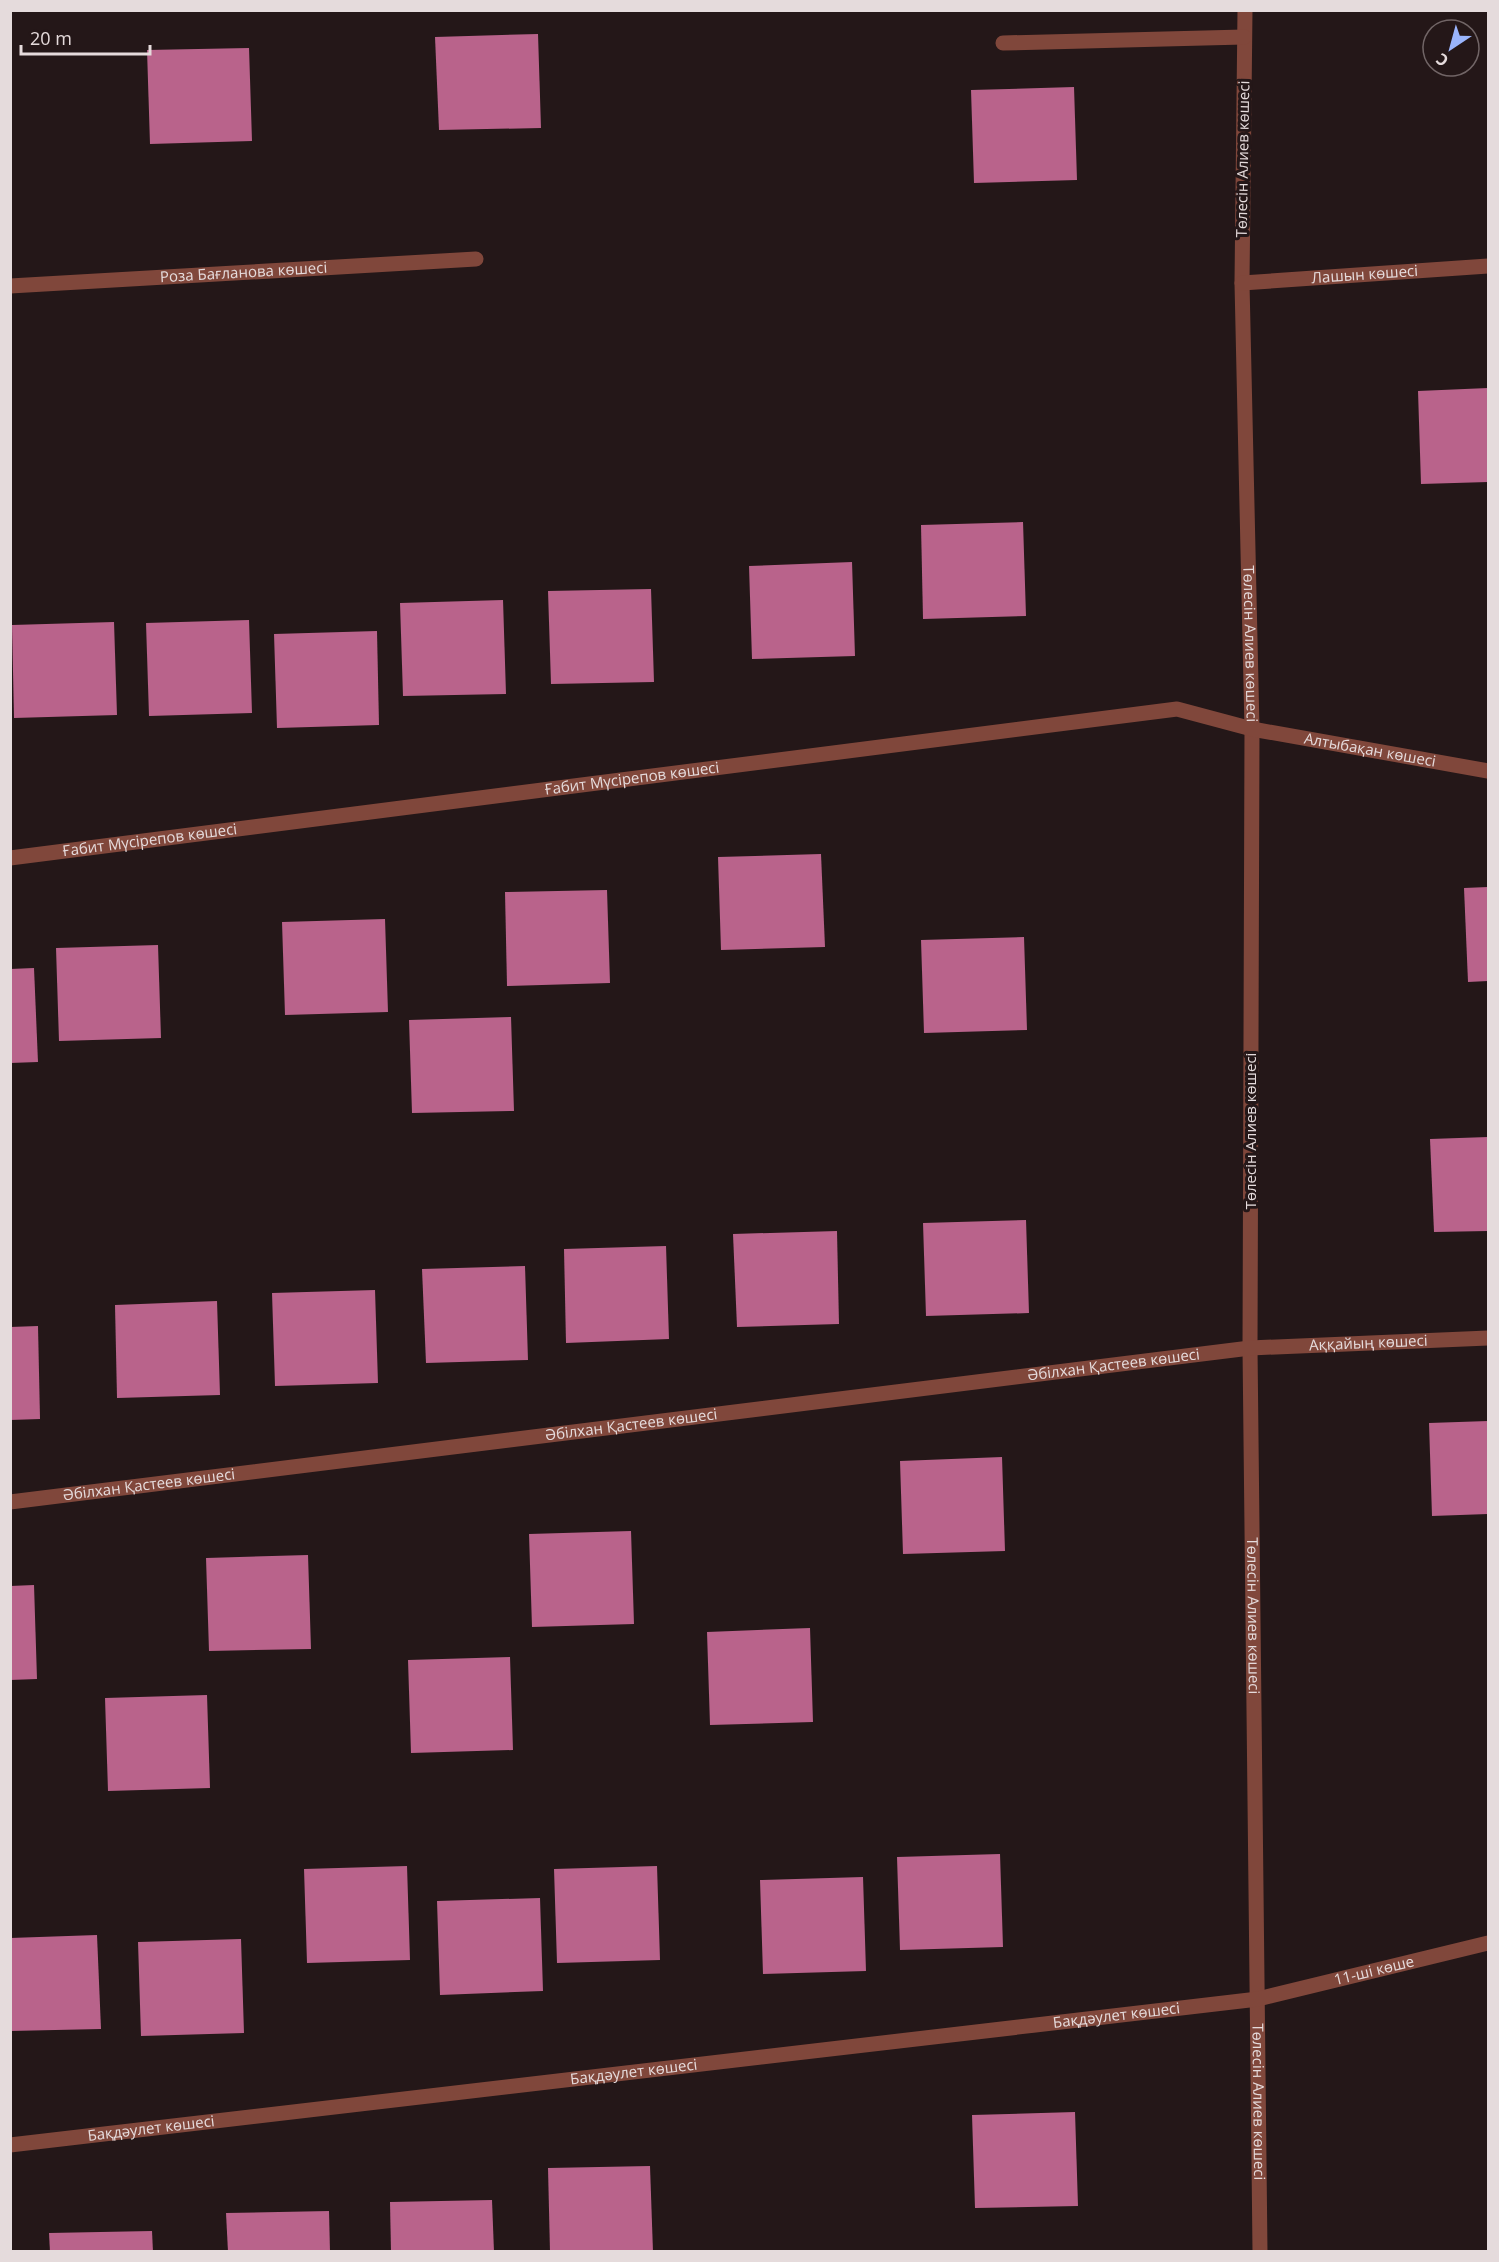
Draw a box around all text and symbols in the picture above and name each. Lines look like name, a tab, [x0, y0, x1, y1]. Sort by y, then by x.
scale bar	[21, 18, 150, 56]
north arrow	[1421, 18, 1481, 78]
text: 20 m	[30, 26, 72, 50]
text: С	[1432, 48, 1453, 72]
street label: Төлесін Алиев көшесі	[1231, 80, 1253, 237]
street label: Роза Бағланова көшесi	[159, 257, 328, 286]
street label: Лашын көшесі	[1311, 260, 1419, 287]
street label: Төлесін Алиев көшесі	[1239, 565, 1263, 723]
street label: Алтыбақан көшесі	[1303, 727, 1438, 771]
street label: Ғабит Мүсірепов көшесi	[543, 757, 720, 799]
street label: Ғабит Мүсірепов көшесi	[61, 818, 238, 860]
street label: Төлесін Алиев көшесі	[1240, 1053, 1260, 1209]
street label: Аққайың көшесі	[1309, 1330, 1428, 1355]
street label: Әбілхан Қастеев көшесi	[1026, 1343, 1201, 1385]
street label: Әбілхан Қастеев көшесi	[544, 1403, 718, 1444]
street label: Әбілхан Қастеев көшесi	[62, 1463, 236, 1504]
street label: Төлесін Алиев көшесі	[1243, 1537, 1265, 1694]
street label: 11-ші көше	[1332, 1950, 1416, 1989]
street label: Бақдәулет көшесi	[1052, 1997, 1181, 2032]
street label: Төлесін Алиев көшесі	[1248, 2023, 1270, 2180]
street label: Бақдәулет көшесi	[569, 2054, 698, 2088]
street label: Бақдәулет көшесi	[86, 2110, 216, 2145]

